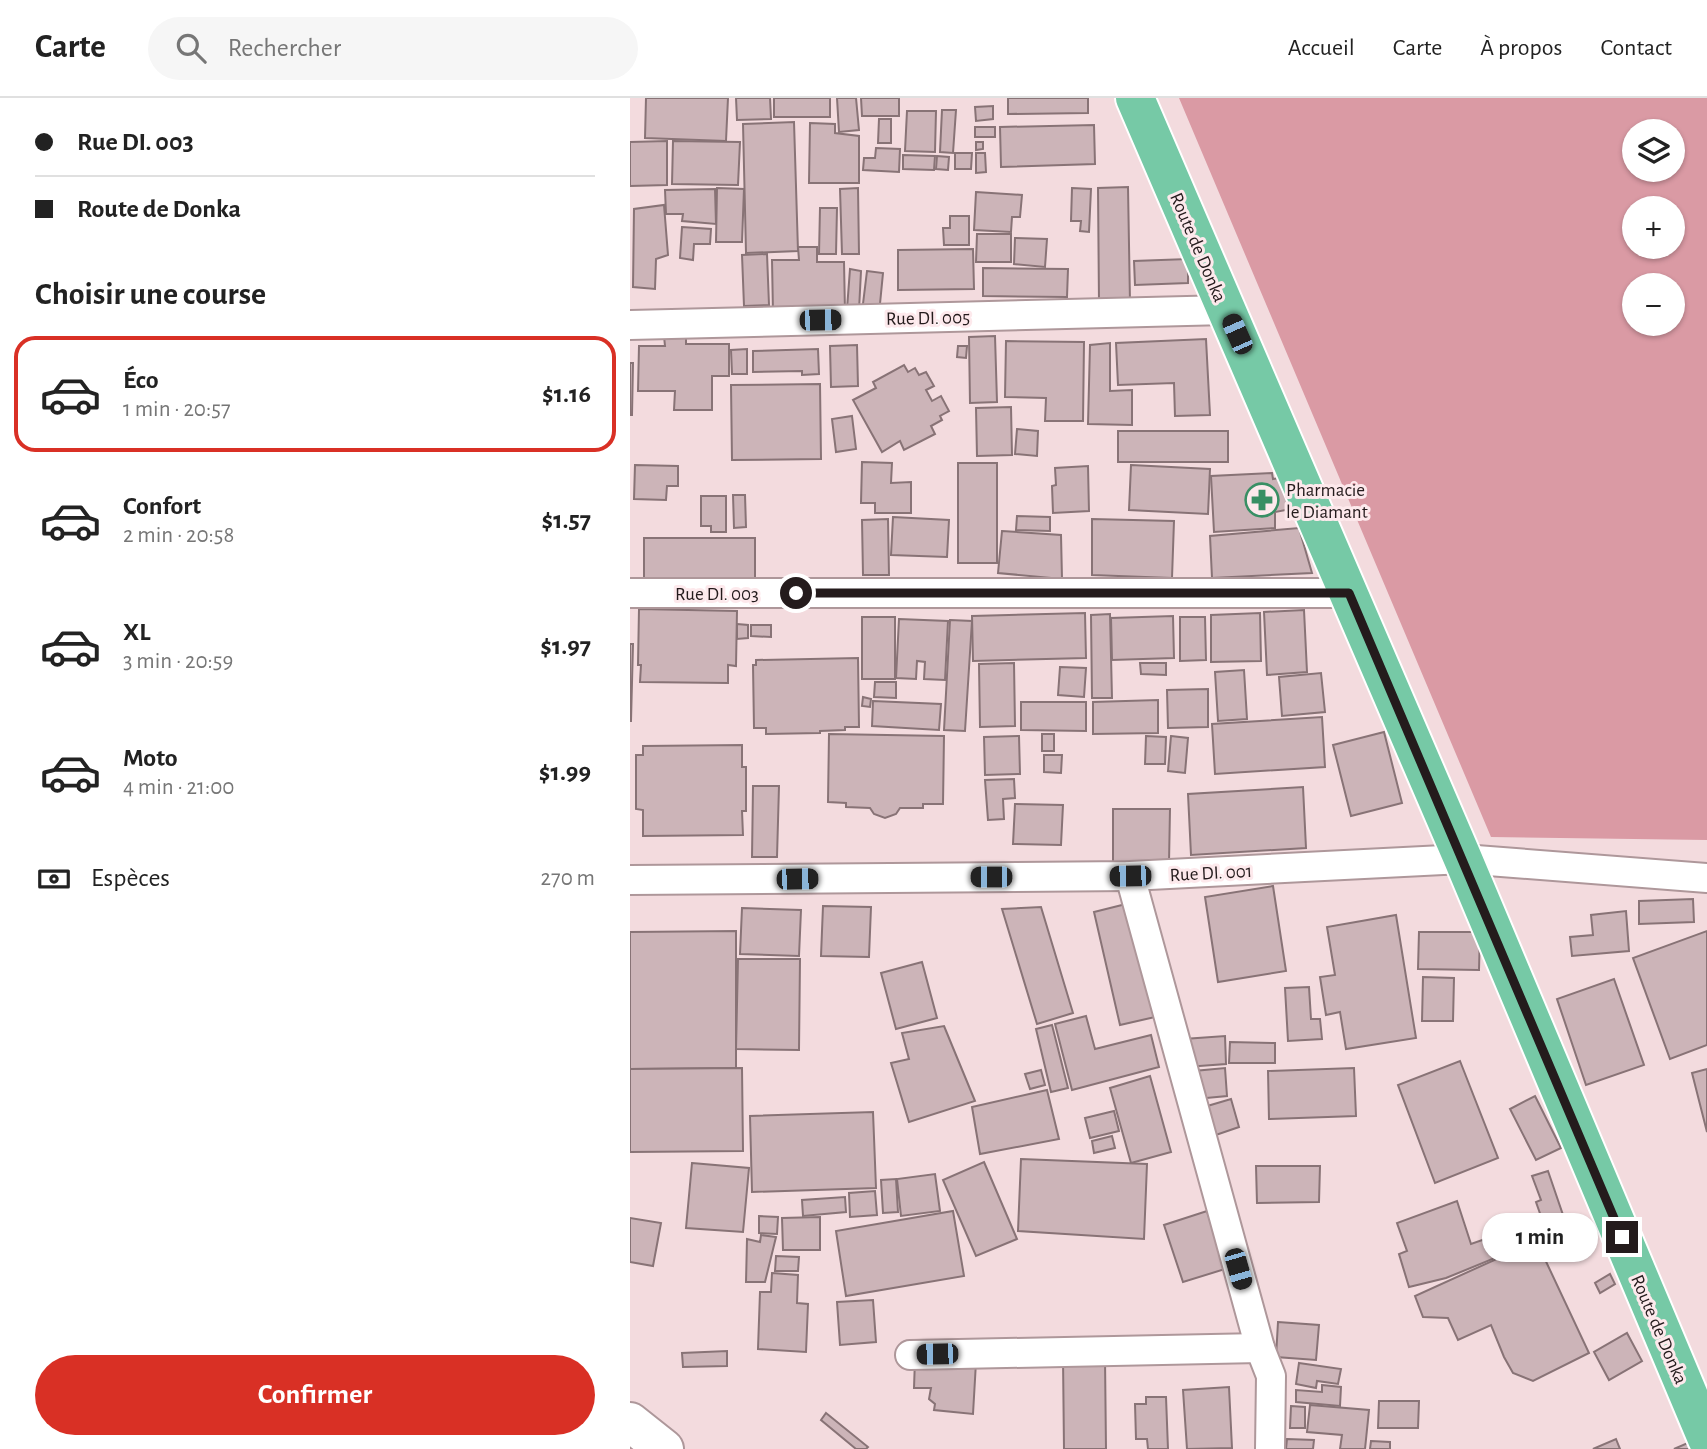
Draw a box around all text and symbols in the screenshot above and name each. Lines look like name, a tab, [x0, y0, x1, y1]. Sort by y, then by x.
search box	[148, 17, 638, 80]
icon: search	[172, 29, 210, 67]
text: Carte	[35, 31, 106, 64]
text: Rechercher	[228, 35, 341, 61]
text: Accueil	[1288, 36, 1355, 60]
text: Carte	[1393, 36, 1442, 60]
text: À propos	[1480, 36, 1562, 60]
text: Contact	[1600, 36, 1672, 60]
map controls	[1622, 119, 1685, 336]
button: layers	[1622, 119, 1685, 182]
text: Rue DI. 003	[77, 129, 194, 155]
street label: Route de Donka	[1166, 190, 1229, 305]
text: Route de Donka	[77, 196, 241, 222]
button: +	[1622, 196, 1685, 259]
button: −	[1622, 273, 1685, 336]
text: Choisir une course	[35, 278, 266, 310]
street label: Rue DI. 005	[886, 308, 970, 329]
car	[799, 309, 842, 331]
car	[1219, 311, 1256, 357]
icon: car	[39, 363, 102, 426]
text: Éco	[123, 367, 159, 393]
text: $1.16	[542, 381, 591, 407]
text: 1 min · 20:57	[123, 398, 230, 421]
pharmacy icon: Pharmacie le Diamant	[1243, 481, 1281, 519]
place label: Pharmacie le Diamant	[1286, 481, 1368, 522]
icon: car	[39, 489, 102, 552]
text: Confort	[123, 493, 201, 519]
text: $1.57	[542, 507, 591, 533]
text: 2 min · 20:58	[123, 524, 234, 547]
route start	[780, 577, 812, 609]
street label: Rue DI. 003	[675, 585, 759, 604]
icon: car	[39, 615, 102, 678]
text: XL	[123, 619, 150, 645]
text: $1.97	[540, 633, 591, 659]
text: 3 min · 20:59	[123, 650, 233, 673]
icon: car	[39, 741, 102, 804]
text: Moto	[123, 745, 178, 771]
text: $1.99	[539, 759, 591, 785]
text: 4 min · 21:00	[123, 776, 234, 799]
icon: cash	[35, 860, 73, 898]
street label: Rue DI. 001	[1169, 862, 1253, 885]
text: Espèces	[91, 865, 170, 891]
car	[1109, 865, 1152, 887]
text: 270 m	[541, 867, 595, 890]
car	[971, 867, 1013, 888]
car	[776, 868, 819, 890]
callout: 1 min	[1482, 1212, 1598, 1262]
route end	[1606, 1221, 1638, 1253]
text: 1 min	[1516, 1226, 1564, 1249]
car	[1223, 1246, 1254, 1292]
street label: Route de Donka	[1627, 1272, 1690, 1387]
car	[916, 1343, 959, 1365]
button: Confirmer	[35, 1355, 595, 1435]

